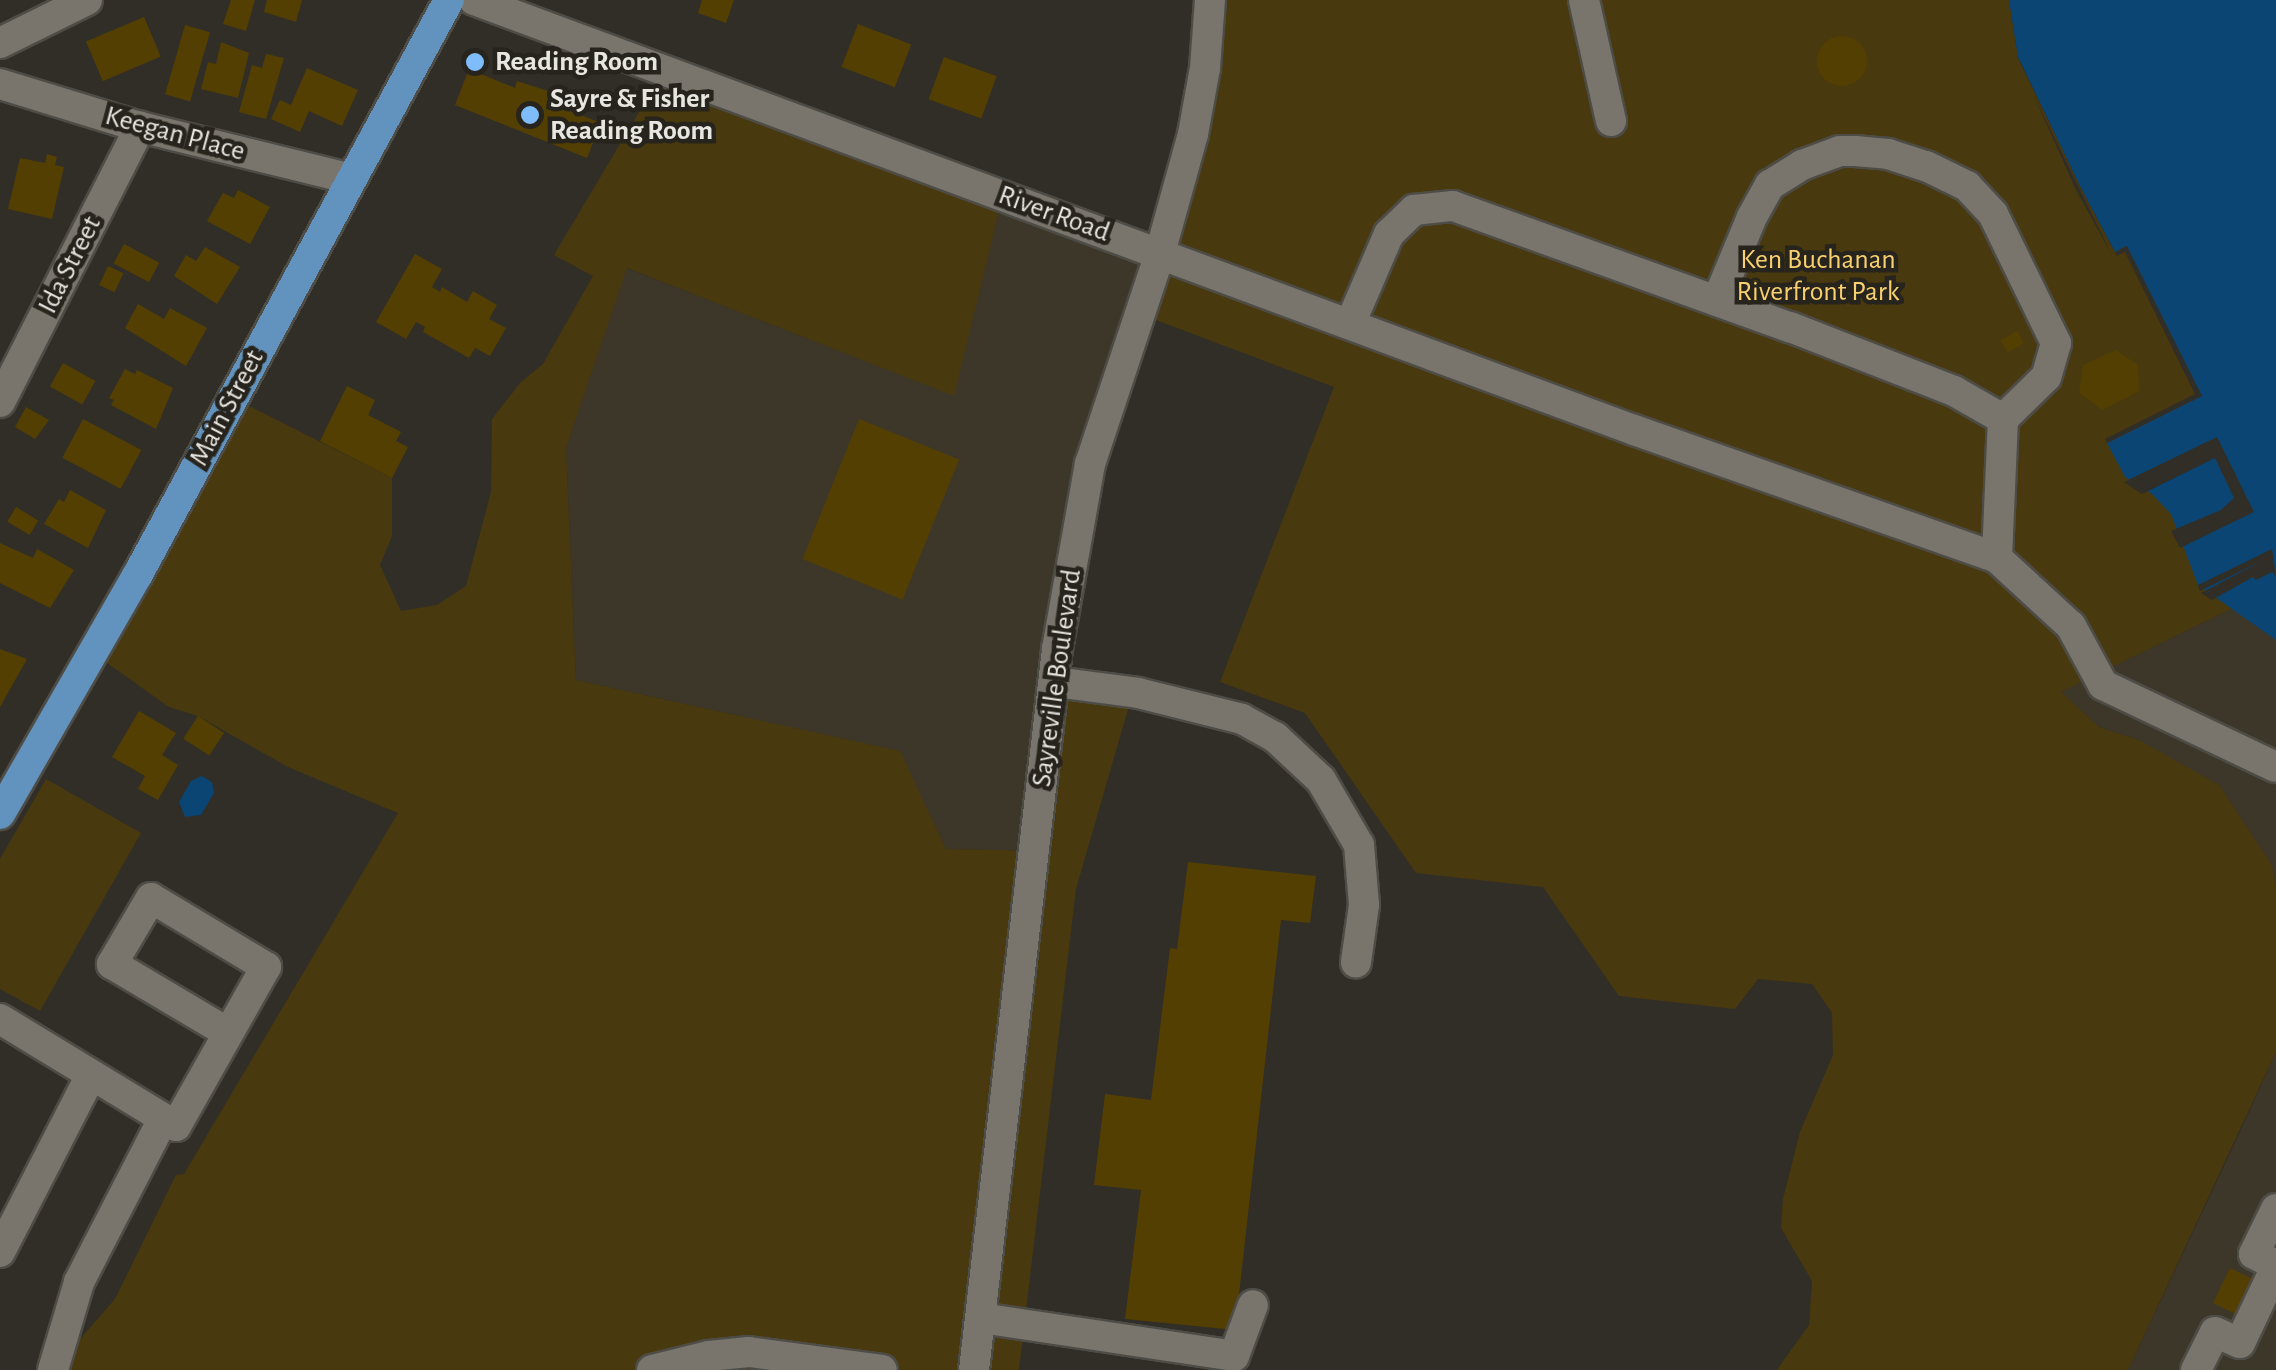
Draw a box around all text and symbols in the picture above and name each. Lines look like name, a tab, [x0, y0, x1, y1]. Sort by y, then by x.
place label: Reading Room	[495, 45, 658, 79]
marker: Reading Room	[464, 51, 486, 73]
place label: Sayre & Fisher Reading Room	[550, 82, 713, 148]
street label: Keegan Place	[101, 99, 249, 169]
marker: Sayre & Fisher Reading Room	[519, 104, 541, 126]
street label: River Road	[994, 178, 1114, 250]
street label: Ida Street	[31, 211, 109, 319]
park label: Ken Buchanan Riverfront Park	[1737, 243, 1899, 309]
street label: Main Street	[182, 344, 272, 472]
street label: Sayreville Boulevard	[1025, 567, 1089, 789]

